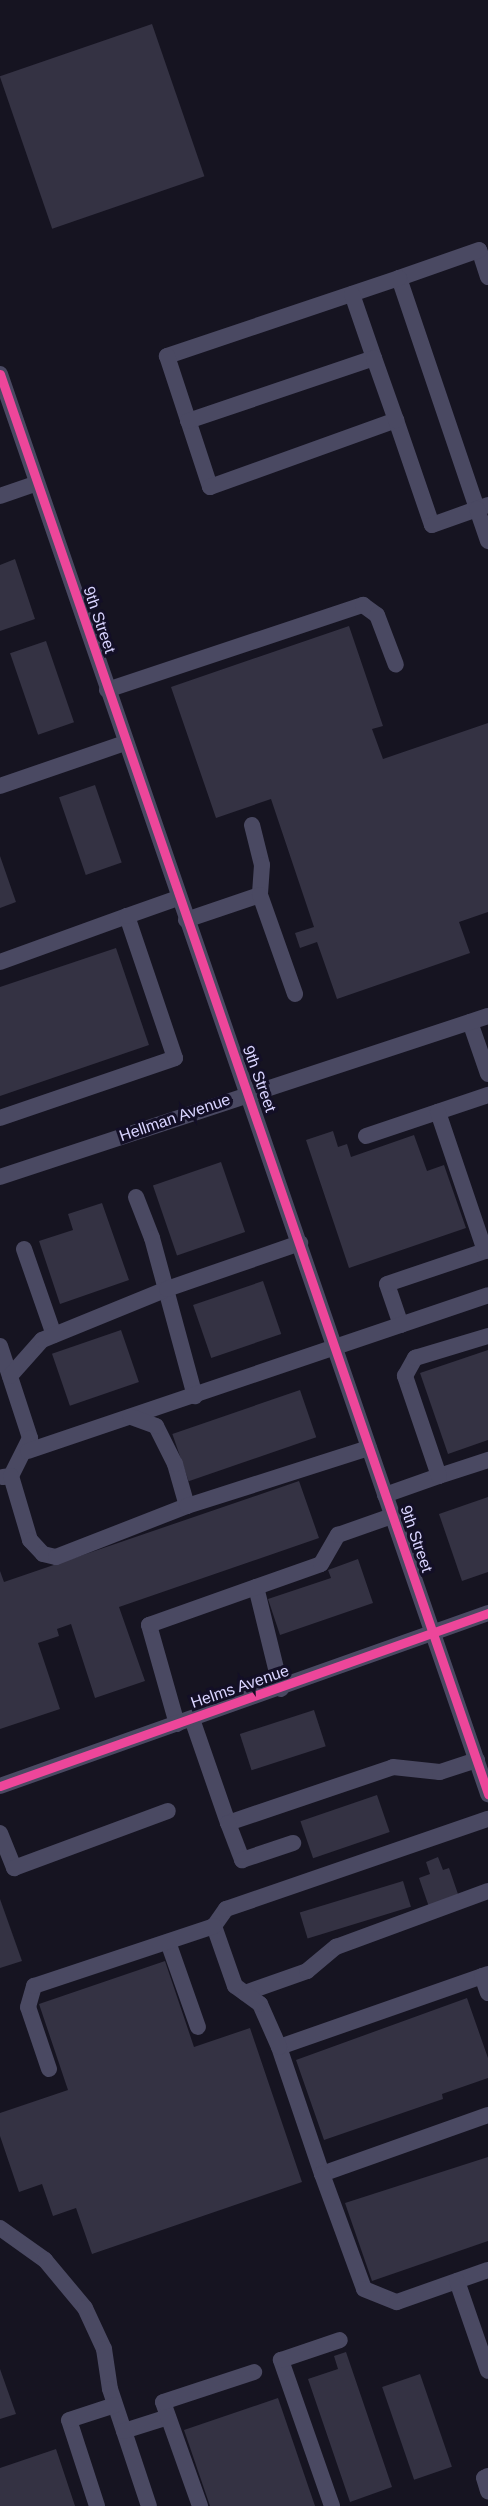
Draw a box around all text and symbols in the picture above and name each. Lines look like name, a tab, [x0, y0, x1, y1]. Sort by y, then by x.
street label: 9th Street	[79, 584, 119, 656]
street label: 9th Street	[238, 1043, 280, 1115]
street label: Hellman Avenue	[117, 1090, 233, 1146]
street label: 9th Street	[396, 1503, 436, 1575]
street label: Helms Avenue	[188, 1661, 292, 1713]

